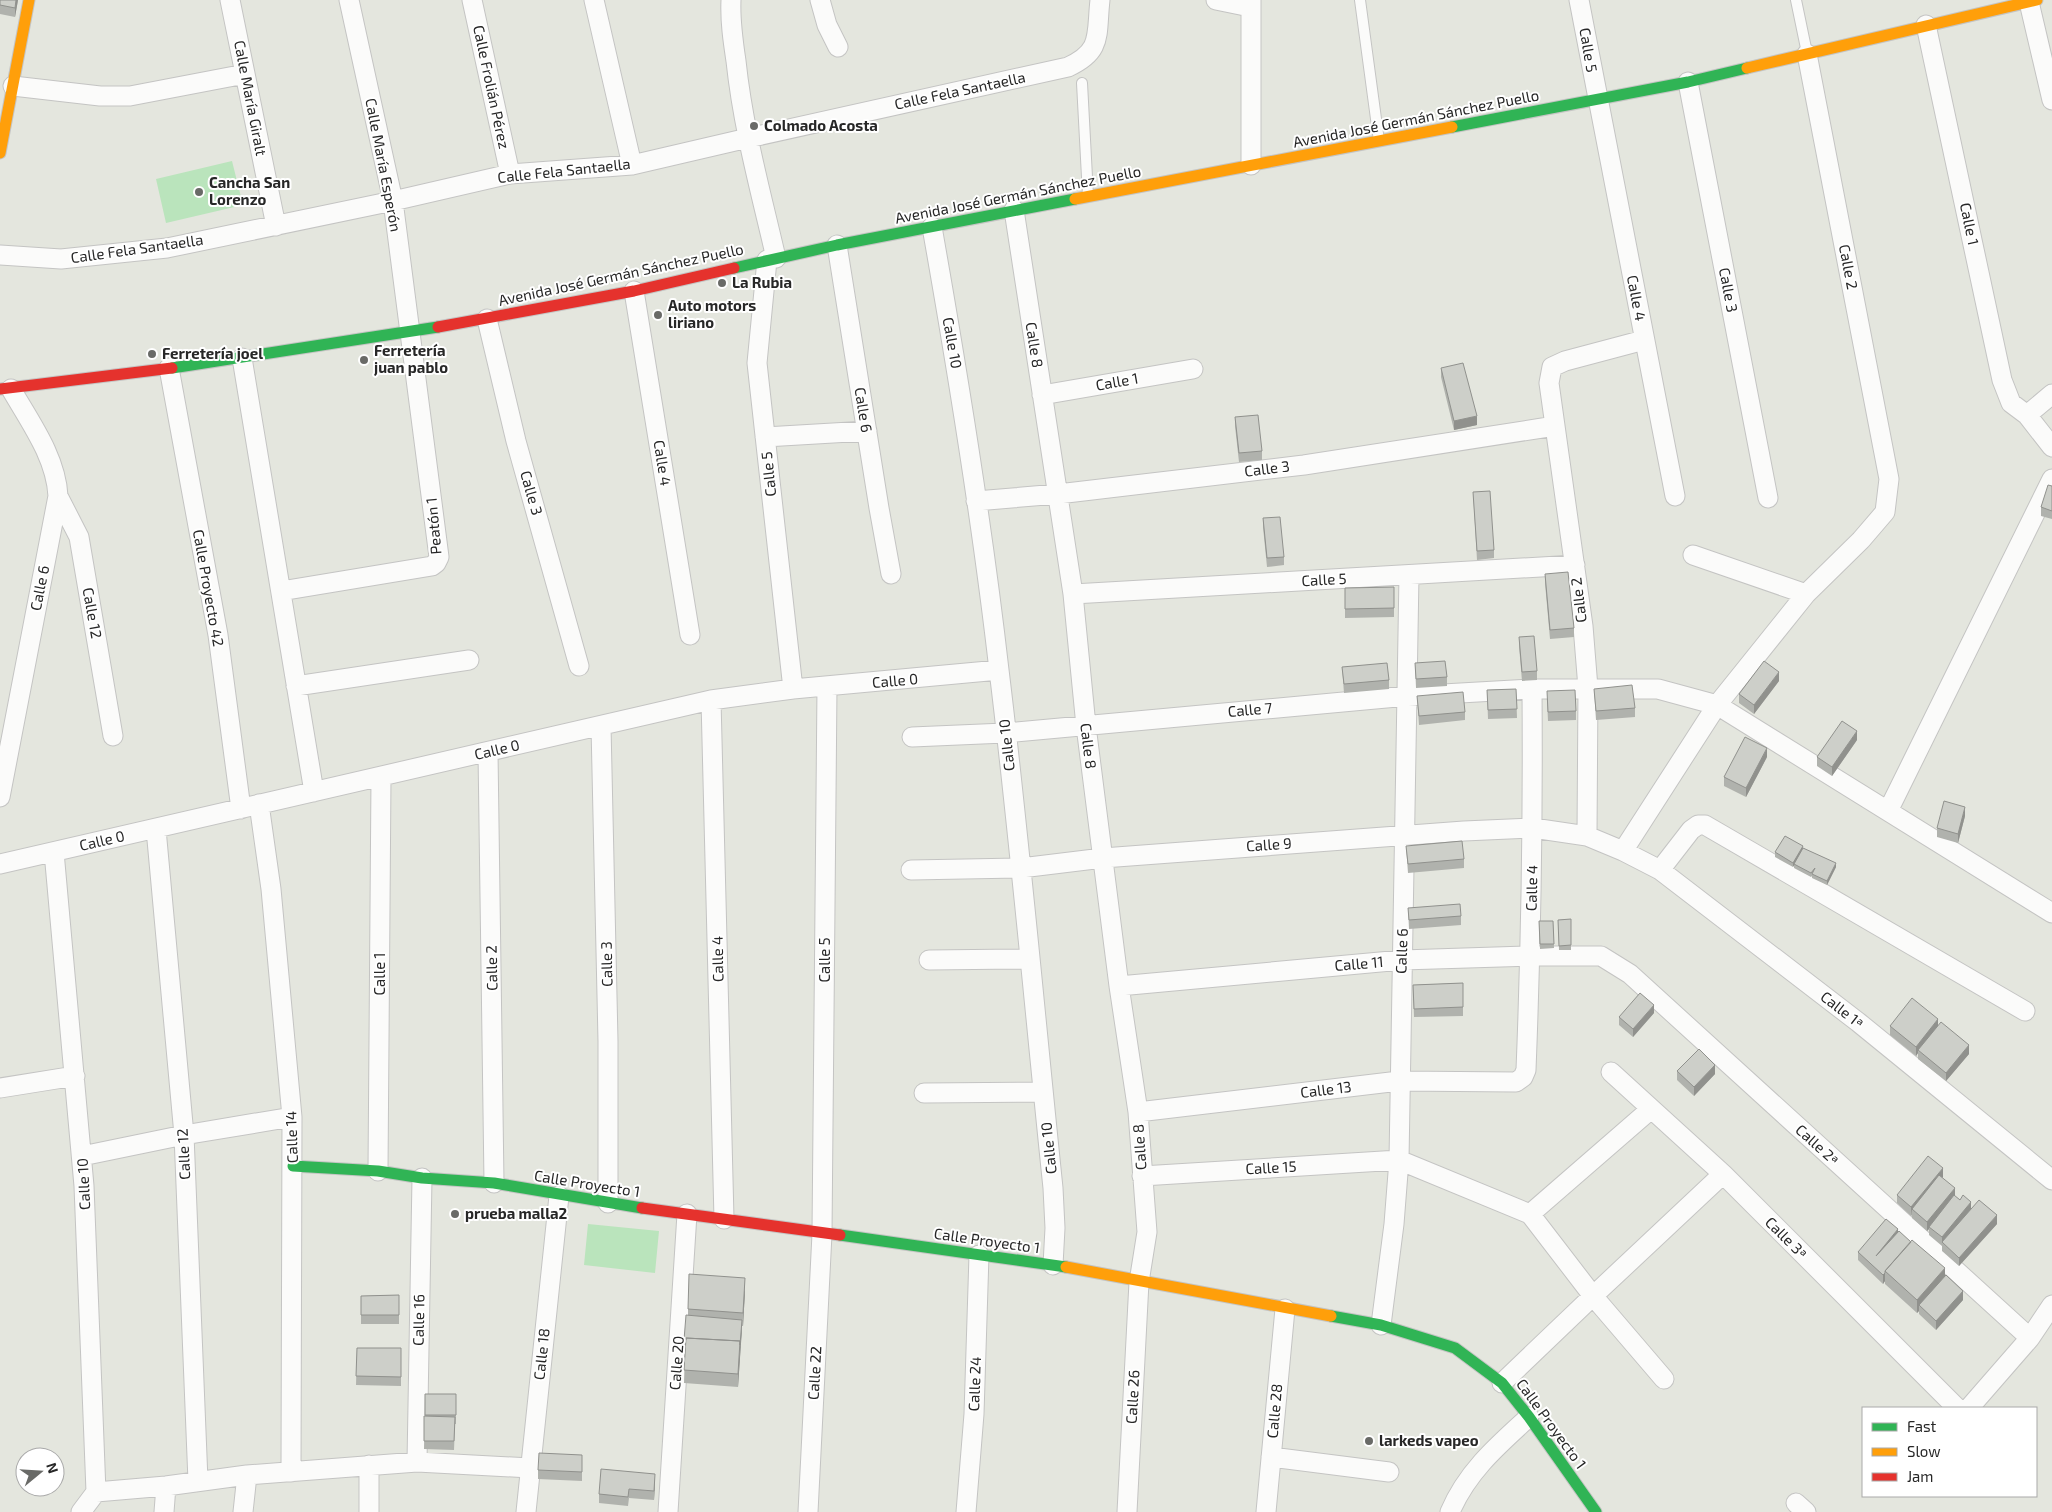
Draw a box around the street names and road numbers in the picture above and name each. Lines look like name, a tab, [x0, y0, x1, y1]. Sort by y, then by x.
street label: Calle Frolián Pérez	[470, 23, 514, 150]
street label: Calle 5	[1576, 26, 1602, 74]
street label: Calle María Giralt	[231, 39, 271, 157]
street label: Calle Fela Santaella	[893, 67, 1027, 113]
street label: Avenida José Germán Sánchez Puello	[1291, 85, 1540, 151]
street label: Calle María Esperón	[362, 97, 406, 233]
street label: Calle Fela Santaella	[497, 154, 631, 186]
street label: Avenida José Germán Sánchez Puello	[893, 161, 1142, 227]
street label: Calle 1	[1957, 201, 1983, 247]
street label: Calle Fela Santaella	[69, 230, 204, 266]
street label: Avenida José Germán Sánchez Puello	[497, 239, 745, 309]
street label: Calle 2	[1836, 243, 1862, 291]
street label: Calle 3	[1716, 266, 1742, 314]
street label: Calle 4	[1624, 273, 1650, 322]
street label: Calle 10	[940, 316, 966, 370]
street label: Calle 8	[1022, 321, 1047, 369]
street label: Calle 1	[1094, 368, 1140, 394]
street label: Calle 6	[852, 386, 876, 434]
street label: Calle 4	[650, 439, 676, 487]
street label: Calle 5	[757, 451, 779, 497]
street label: Calle 3	[1243, 456, 1291, 480]
street label: Calle 3	[517, 468, 547, 517]
street label: Peatón 1	[422, 497, 444, 555]
street label: Calle Proyecto 42	[190, 528, 228, 648]
street label: Calle 6	[26, 564, 52, 612]
street label: Calle 5	[1301, 569, 1347, 589]
street label: Calle 2	[1566, 576, 1590, 624]
street label: Calle 12	[80, 586, 106, 640]
street label: Calle 0	[871, 669, 919, 691]
street label: Calle 7	[1227, 698, 1273, 720]
street label: Calle 10	[994, 718, 1018, 772]
street label: Calle 8	[1077, 722, 1101, 770]
street label: Calle 0	[472, 735, 521, 763]
street label: Calle 0	[77, 826, 126, 854]
street label: Calle 9	[1246, 833, 1292, 855]
street label: Calle 4	[1522, 865, 1540, 911]
street label: Calle 6	[1391, 928, 1411, 974]
street label: Calle 4	[708, 936, 726, 982]
street label: Calle 5	[815, 937, 833, 983]
street label: Calle 3	[597, 941, 615, 987]
street label: Calle 2	[482, 945, 500, 991]
street label: Calle 1	[370, 952, 388, 996]
street label: Calle 11	[1334, 952, 1384, 974]
street label: Calle 1ª	[1817, 987, 1868, 1032]
street label: Calle 13	[1299, 1077, 1352, 1101]
street label: Calle 14	[281, 1111, 301, 1163]
street label: Calle 2ª	[1792, 1120, 1843, 1168]
street label: Calle 10	[1036, 1121, 1060, 1175]
street label: Calle 8	[1128, 1123, 1150, 1171]
street label: Calle 12	[173, 1128, 193, 1180]
street label: Calle 15	[1245, 1157, 1297, 1177]
street label: Calle 10	[73, 1158, 93, 1211]
street label: Calle Proyecto 1	[533, 1166, 641, 1200]
street label: Calle 3ª	[1762, 1213, 1811, 1262]
street label: Calle Proyecto 1	[933, 1224, 1041, 1256]
street label: Calle 16	[409, 1294, 427, 1346]
street label: Calle 18	[529, 1327, 553, 1381]
street label: Calle 20	[665, 1335, 687, 1391]
street label: Calle 22	[804, 1346, 824, 1400]
street label: Calle 24	[964, 1356, 984, 1412]
street label: Calle 26	[1122, 1369, 1142, 1424]
street label: Calle Proyecto 1	[1513, 1375, 1591, 1472]
street label: Calle 28	[1263, 1383, 1285, 1439]

